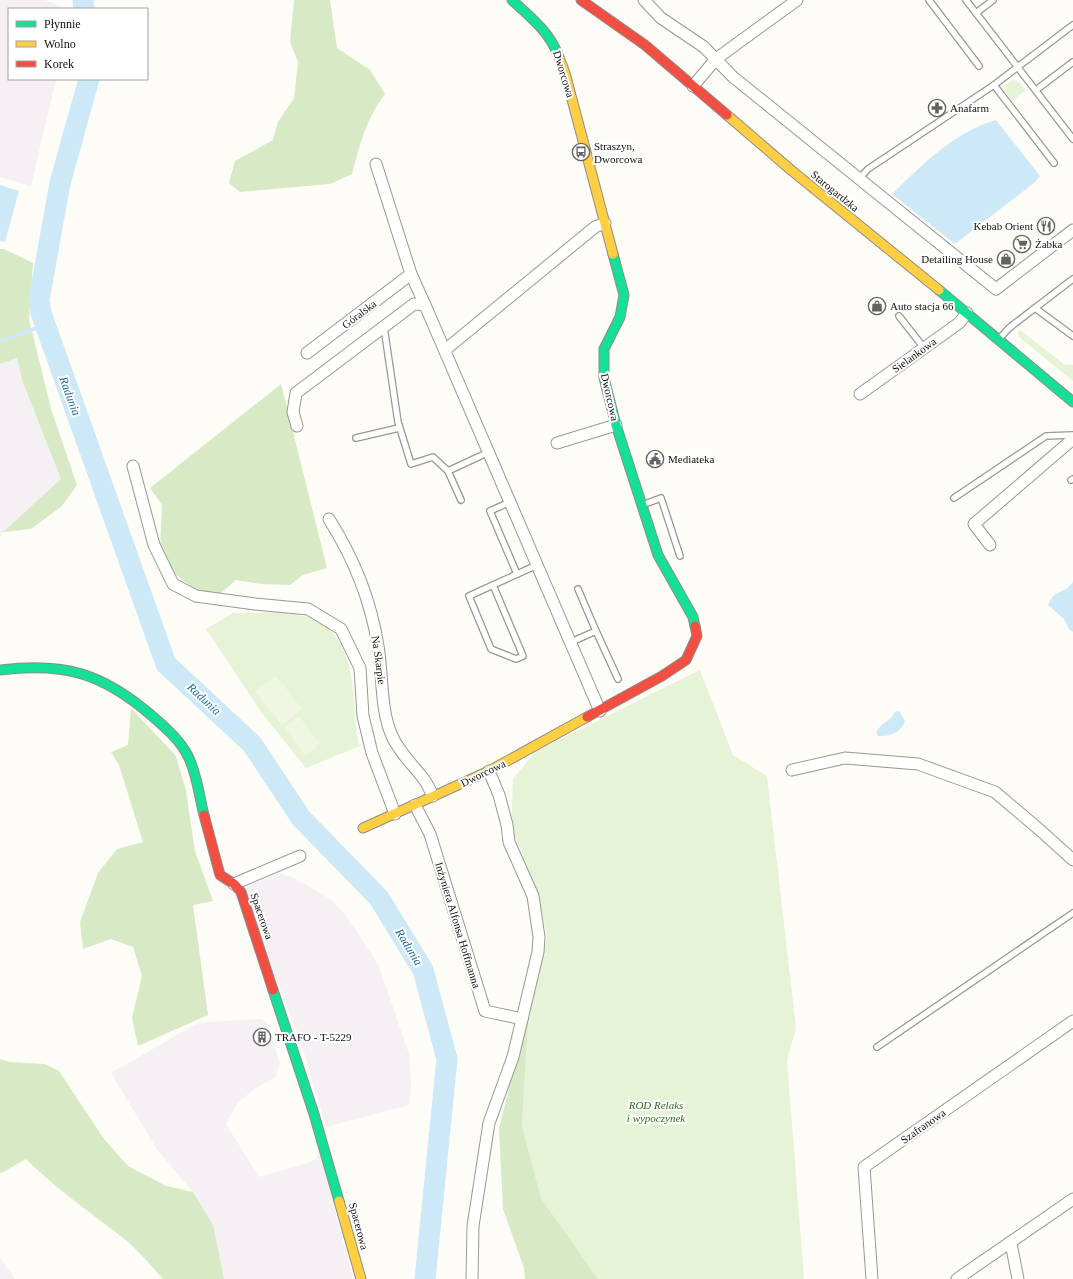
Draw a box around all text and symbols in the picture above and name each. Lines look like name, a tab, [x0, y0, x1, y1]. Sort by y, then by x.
legend	[8, 8, 148, 80]
text: Płynnie	[44, 17, 81, 31]
text: Wolno	[44, 37, 76, 51]
street label: Dworcowa	[551, 49, 577, 99]
text: Korek	[44, 57, 74, 71]
pharmacy icon: Anafarm	[927, 98, 947, 118]
place label: Anafarm	[950, 102, 990, 114]
place label: Straszyn, Dworcowa	[594, 140, 642, 165]
bus stop icon: Straszyn, Dworcowa	[571, 142, 591, 162]
street label: Starogardzka	[809, 168, 861, 214]
restaurant icon: Kebab Orient	[1036, 216, 1056, 236]
place label: Kebab Orient	[973, 220, 1033, 232]
supermarket icon: Żabka	[1012, 234, 1032, 254]
place label: Żabka	[1035, 238, 1063, 250]
shop icon: Detailing House	[996, 249, 1016, 269]
place label: Detailing House	[921, 253, 993, 265]
shop icon: Auto stacja 66	[867, 296, 887, 316]
street label: Góralska	[340, 297, 379, 331]
place label: Auto stacja 66	[890, 300, 954, 312]
street label: Sielankowa	[890, 335, 938, 375]
street label: Dworcowa	[599, 372, 621, 422]
water label: Radunia	[56, 374, 84, 418]
public building icon: Mediateka	[645, 449, 665, 469]
place label: Mediateka	[668, 453, 715, 465]
street label: Na Skarpie	[370, 635, 388, 685]
water label: Radunia	[184, 679, 224, 718]
street label: Dworcowa	[459, 757, 507, 789]
street label: Inżyniera Alfonsa Hoffmanna	[433, 861, 483, 990]
street label: Spacerowa	[248, 891, 276, 941]
water label: Radunia	[392, 925, 425, 968]
building icon: TRAFO - T-5229	[252, 1027, 272, 1047]
place label: TRAFO - T-5229	[275, 1031, 352, 1043]
park label: ROD Relaks i wypoczynek	[627, 1099, 686, 1124]
street label: Szafranowa	[898, 1106, 948, 1146]
street label: Spacerowa	[347, 1201, 371, 1251]

